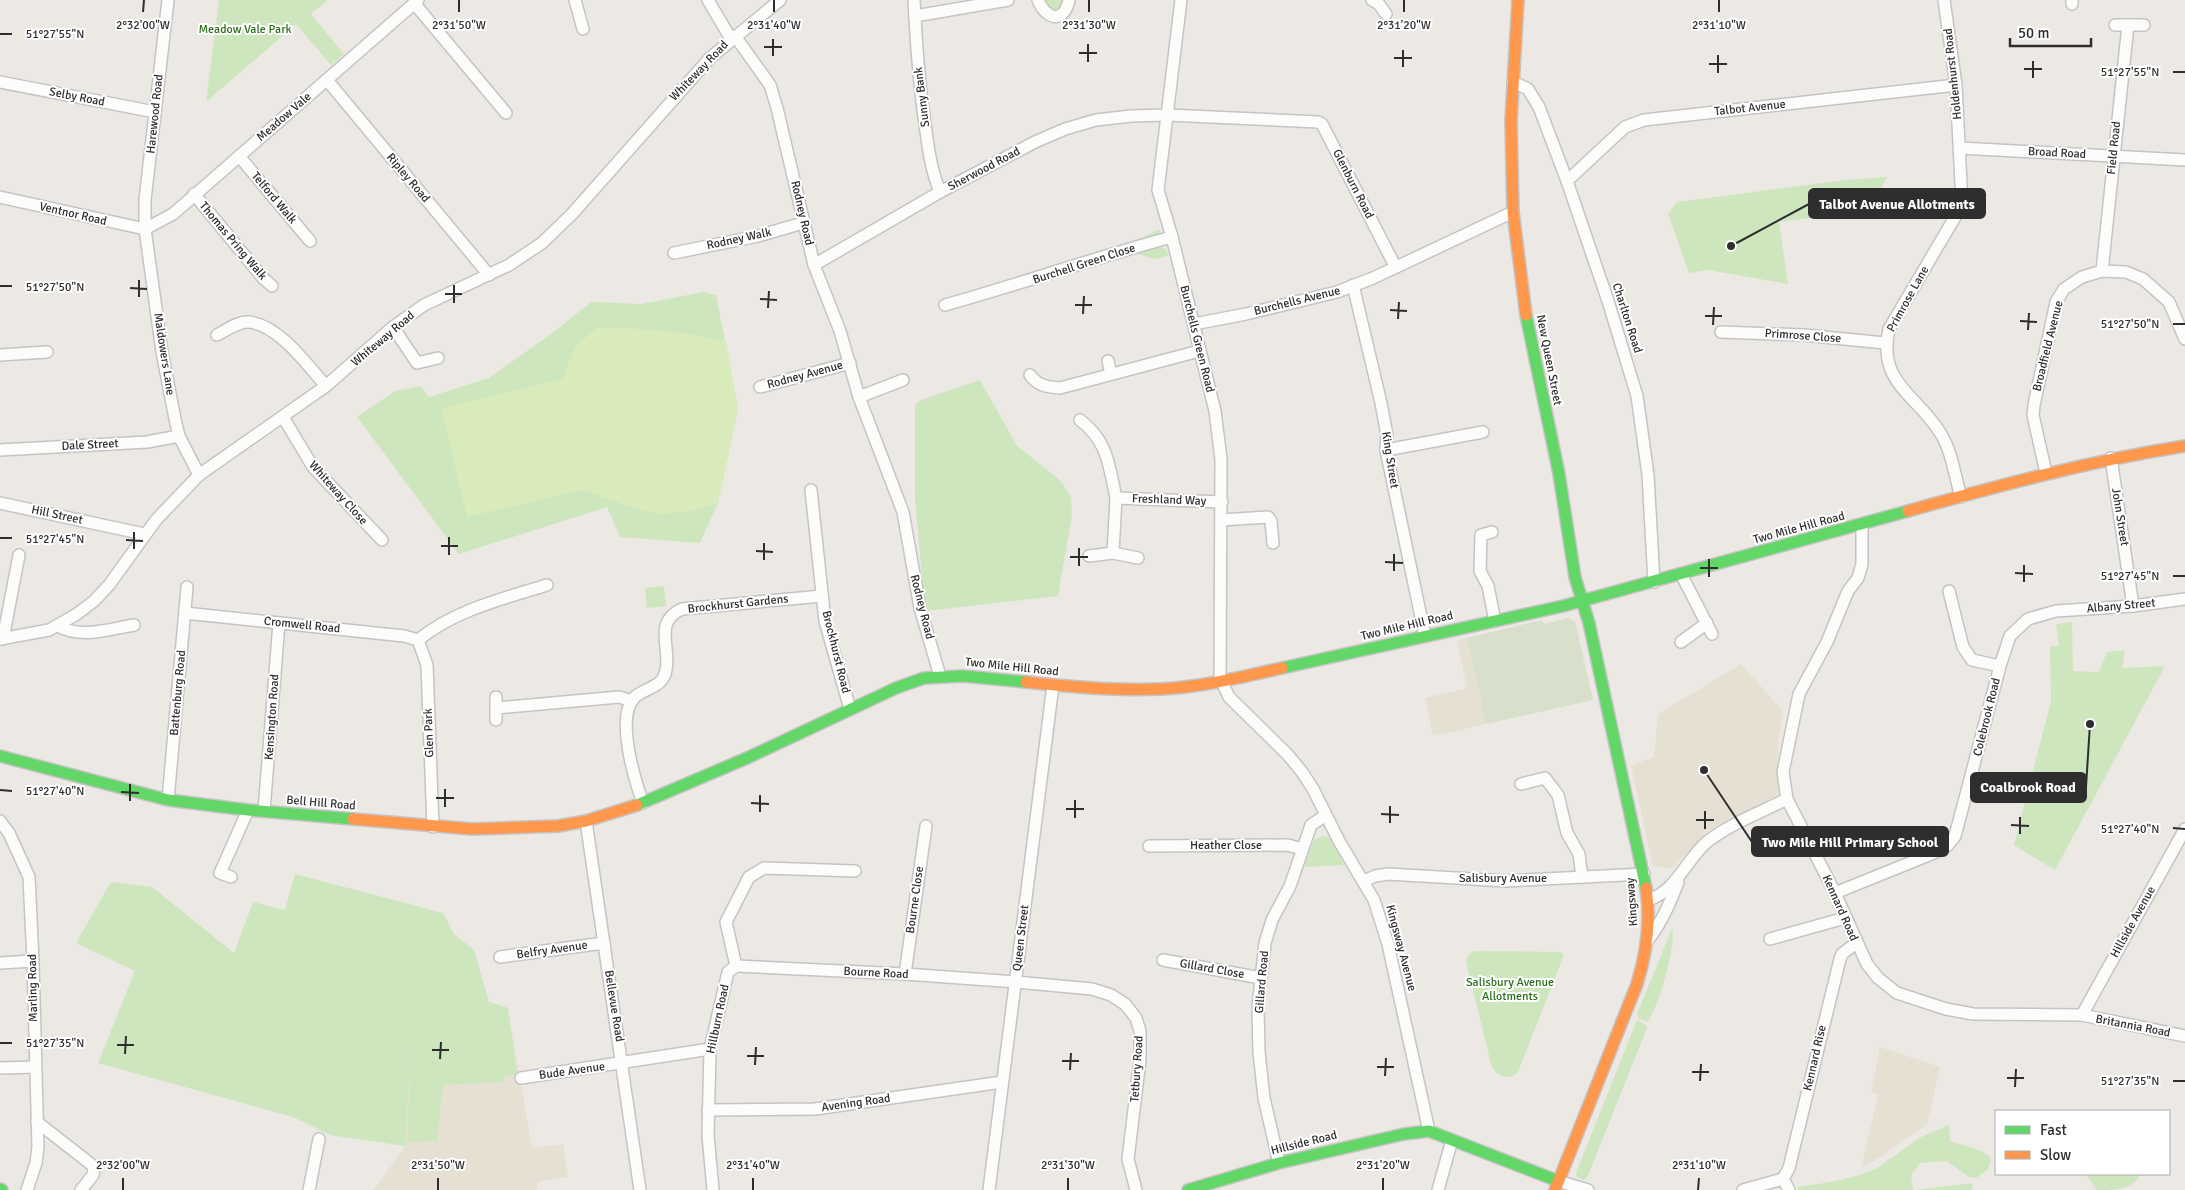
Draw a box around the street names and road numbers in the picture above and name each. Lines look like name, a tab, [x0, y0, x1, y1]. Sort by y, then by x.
street label: Holdenhurst Road	[1941, 27, 1965, 121]
street label: Whiteway Road	[666, 38, 732, 104]
street label: Sunny Bank	[911, 66, 933, 128]
street label: Harewood Road	[143, 73, 167, 155]
street label: Selby Road	[48, 84, 106, 110]
street label: Meadow Vale	[254, 89, 314, 145]
street label: Talbot Avenue	[1714, 97, 1786, 119]
street label: Field Road	[2104, 121, 2124, 175]
street label: Sherwood Road	[945, 144, 1023, 194]
street label: Broad Road	[2028, 144, 2086, 162]
street label: Glenburn Road	[1329, 147, 1377, 221]
street label: Ripley Road	[383, 150, 433, 206]
street label: Telford Walk	[248, 169, 300, 227]
street label: Rodney Road	[787, 179, 817, 247]
street label: Ventnor Road	[38, 199, 108, 229]
street label: Thomas Pring Walk	[196, 199, 270, 283]
street label: Rodney Walk	[705, 225, 773, 253]
street label: Burchell Green Close	[1031, 240, 1137, 288]
street label: Primrose Lane	[1884, 263, 1932, 335]
street label: Charlton Road	[1609, 281, 1645, 355]
street label: Burchells Avenue	[1252, 283, 1342, 319]
street label: Burchells Green Road	[1176, 284, 1218, 394]
street label: Broadfield Avenue	[2029, 299, 2067, 393]
street label: Whiteway Road	[348, 308, 418, 370]
street label: Maldowers Lane	[150, 312, 178, 396]
street label: New Queen Street	[1533, 313, 1565, 407]
street label: Primrose Close	[1764, 326, 1842, 346]
street label: Rodney Avenue	[765, 358, 845, 392]
street label: King Street	[1378, 431, 1402, 489]
street label: Dale Street	[61, 436, 119, 454]
street label: Whiteway Close	[305, 458, 371, 528]
street label: John Street	[2108, 487, 2132, 547]
street label: Freshland Way	[1132, 491, 1207, 509]
street label: Hill Street	[30, 502, 84, 528]
street label: Two Mile Hill Road	[1752, 509, 1846, 547]
street label: Rodney Road	[907, 573, 937, 641]
street label: Brockhurst Gardens	[687, 591, 789, 617]
street label: Albany Street	[2086, 596, 2156, 616]
street label: Two Mile Hill Road	[1359, 608, 1455, 644]
street label: Brockhurst Road	[819, 609, 853, 695]
street label: Cromwell Road	[263, 614, 341, 636]
street label: Battenburg Road	[167, 650, 189, 736]
street label: Two Mile Hill Road	[964, 655, 1060, 679]
street label: Kensington Road	[262, 674, 282, 760]
street label: Colebrook Road	[1970, 676, 2004, 758]
street label: Glen Park	[421, 708, 437, 758]
street label: Bell Hill Road	[286, 793, 356, 813]
street label: Heather Close	[1190, 838, 1262, 853]
street label: Bourne Close	[903, 865, 927, 935]
street label: Salisbury Avenue	[1459, 871, 1547, 886]
street label: Kennard Road	[1819, 872, 1861, 944]
street label: Kingsway	[1623, 877, 1641, 927]
street label: Hillside Avenue	[2107, 884, 2159, 960]
street label: Kingsway Avenue	[1382, 903, 1420, 993]
street label: Queen Street	[1009, 904, 1033, 972]
street label: Belfry Avenue	[516, 938, 588, 962]
street label: Gillard Road	[1252, 950, 1272, 1014]
street label: Marling Road	[25, 954, 41, 1022]
street label: Gillard Close	[1178, 956, 1246, 982]
street label: Bourne Road	[843, 964, 909, 982]
street label: Bellevue Road	[601, 969, 627, 1043]
street label: Hillburn Road	[703, 983, 733, 1055]
street label: Britannia Road	[2094, 1011, 2172, 1041]
street label: Kennard Rise	[1800, 1024, 1830, 1092]
street label: Tetbury Road	[1127, 1035, 1147, 1103]
street label: Bude Avenue	[538, 1059, 606, 1083]
street label: Avening Road	[821, 1091, 891, 1115]
street label: Hillside Road	[1269, 1128, 1339, 1158]

